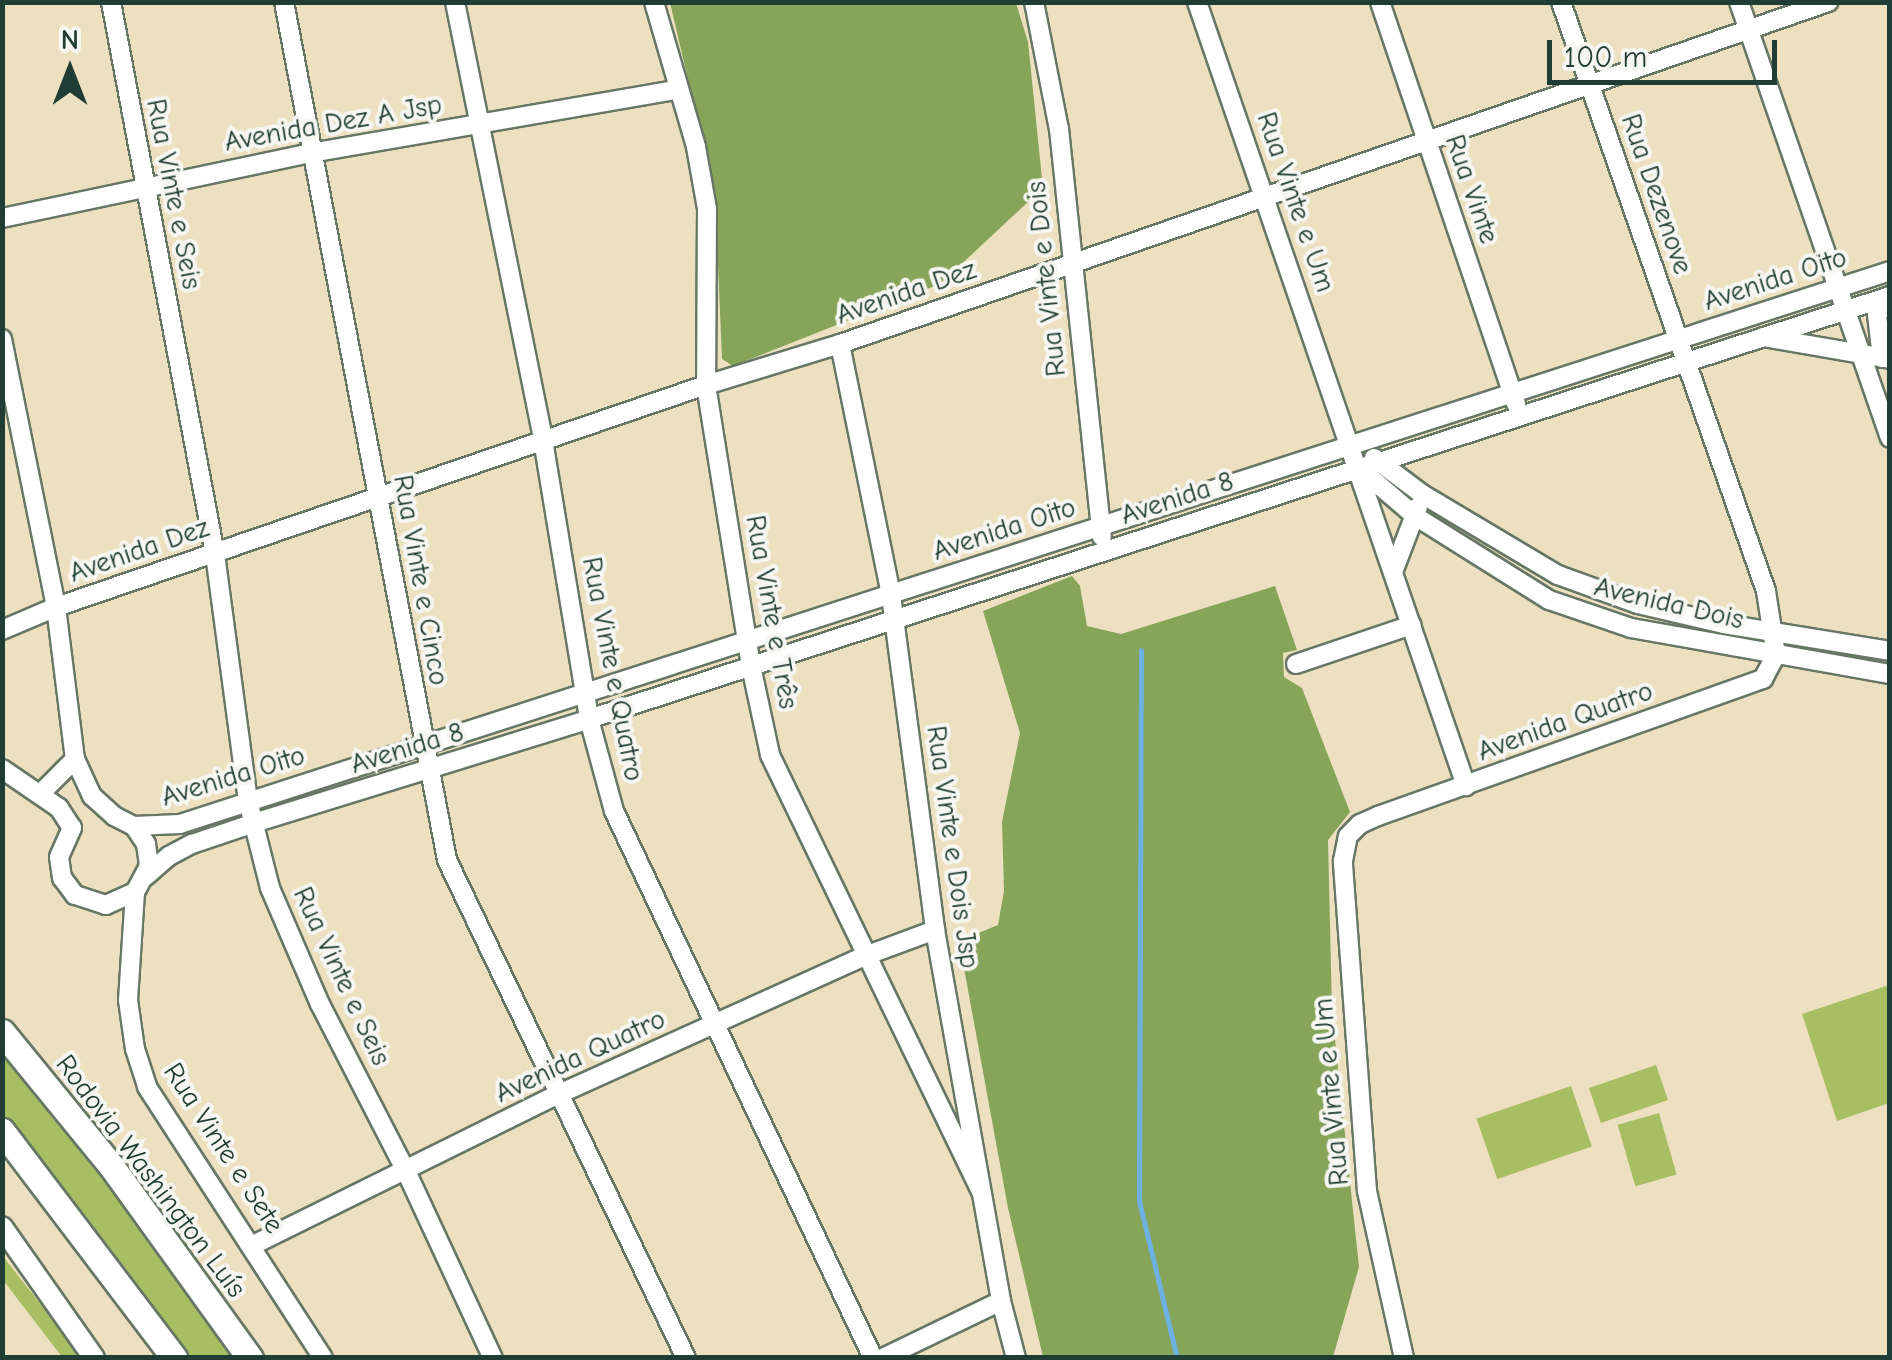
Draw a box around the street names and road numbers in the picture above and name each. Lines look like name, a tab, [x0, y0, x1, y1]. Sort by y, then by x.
street label: Avenida Dez A Jsp	[222, 87, 444, 159]
street label: Rua Vinte e Seis	[139, 96, 209, 292]
street label: Rua Vinte e Um	[1249, 108, 1343, 296]
street label: Rua Dezenove	[1614, 110, 1700, 278]
street label: Rua Vinte	[1438, 130, 1506, 248]
street label: Rua Vinte e Dois	[1019, 180, 1073, 378]
street label: Avenida Oito	[1699, 240, 1851, 318]
street label: Avenida Dez	[832, 252, 980, 332]
street label: Avenida 8	[1116, 464, 1238, 532]
street label: Rua Vinte e Cinco	[386, 472, 456, 688]
street label: Avenida Oito	[928, 490, 1080, 568]
street label: Avenida Dez	[65, 510, 213, 590]
street label: Rua Vinte e Três	[738, 512, 806, 712]
street label: Rua Vinte e Quatro	[575, 554, 651, 784]
street label: Avenida Dois	[1591, 569, 1747, 637]
street label: Avenida Quatro	[1473, 674, 1657, 768]
street label: Avenida 8	[346, 715, 468, 781]
street label: Rua Vinte e Dois Jsp	[919, 724, 987, 970]
street label: Avenida Oito	[157, 738, 309, 814]
street label: Rua Vinte e Seis	[286, 881, 398, 1071]
street label: Rua Vinte e Um	[1306, 997, 1356, 1187]
street label: Avenida Quatro	[490, 1002, 670, 1110]
street label: Rodovia Washington Luís	[49, 1048, 253, 1304]
street label: Rua Vinte e Sete	[156, 1057, 292, 1239]

